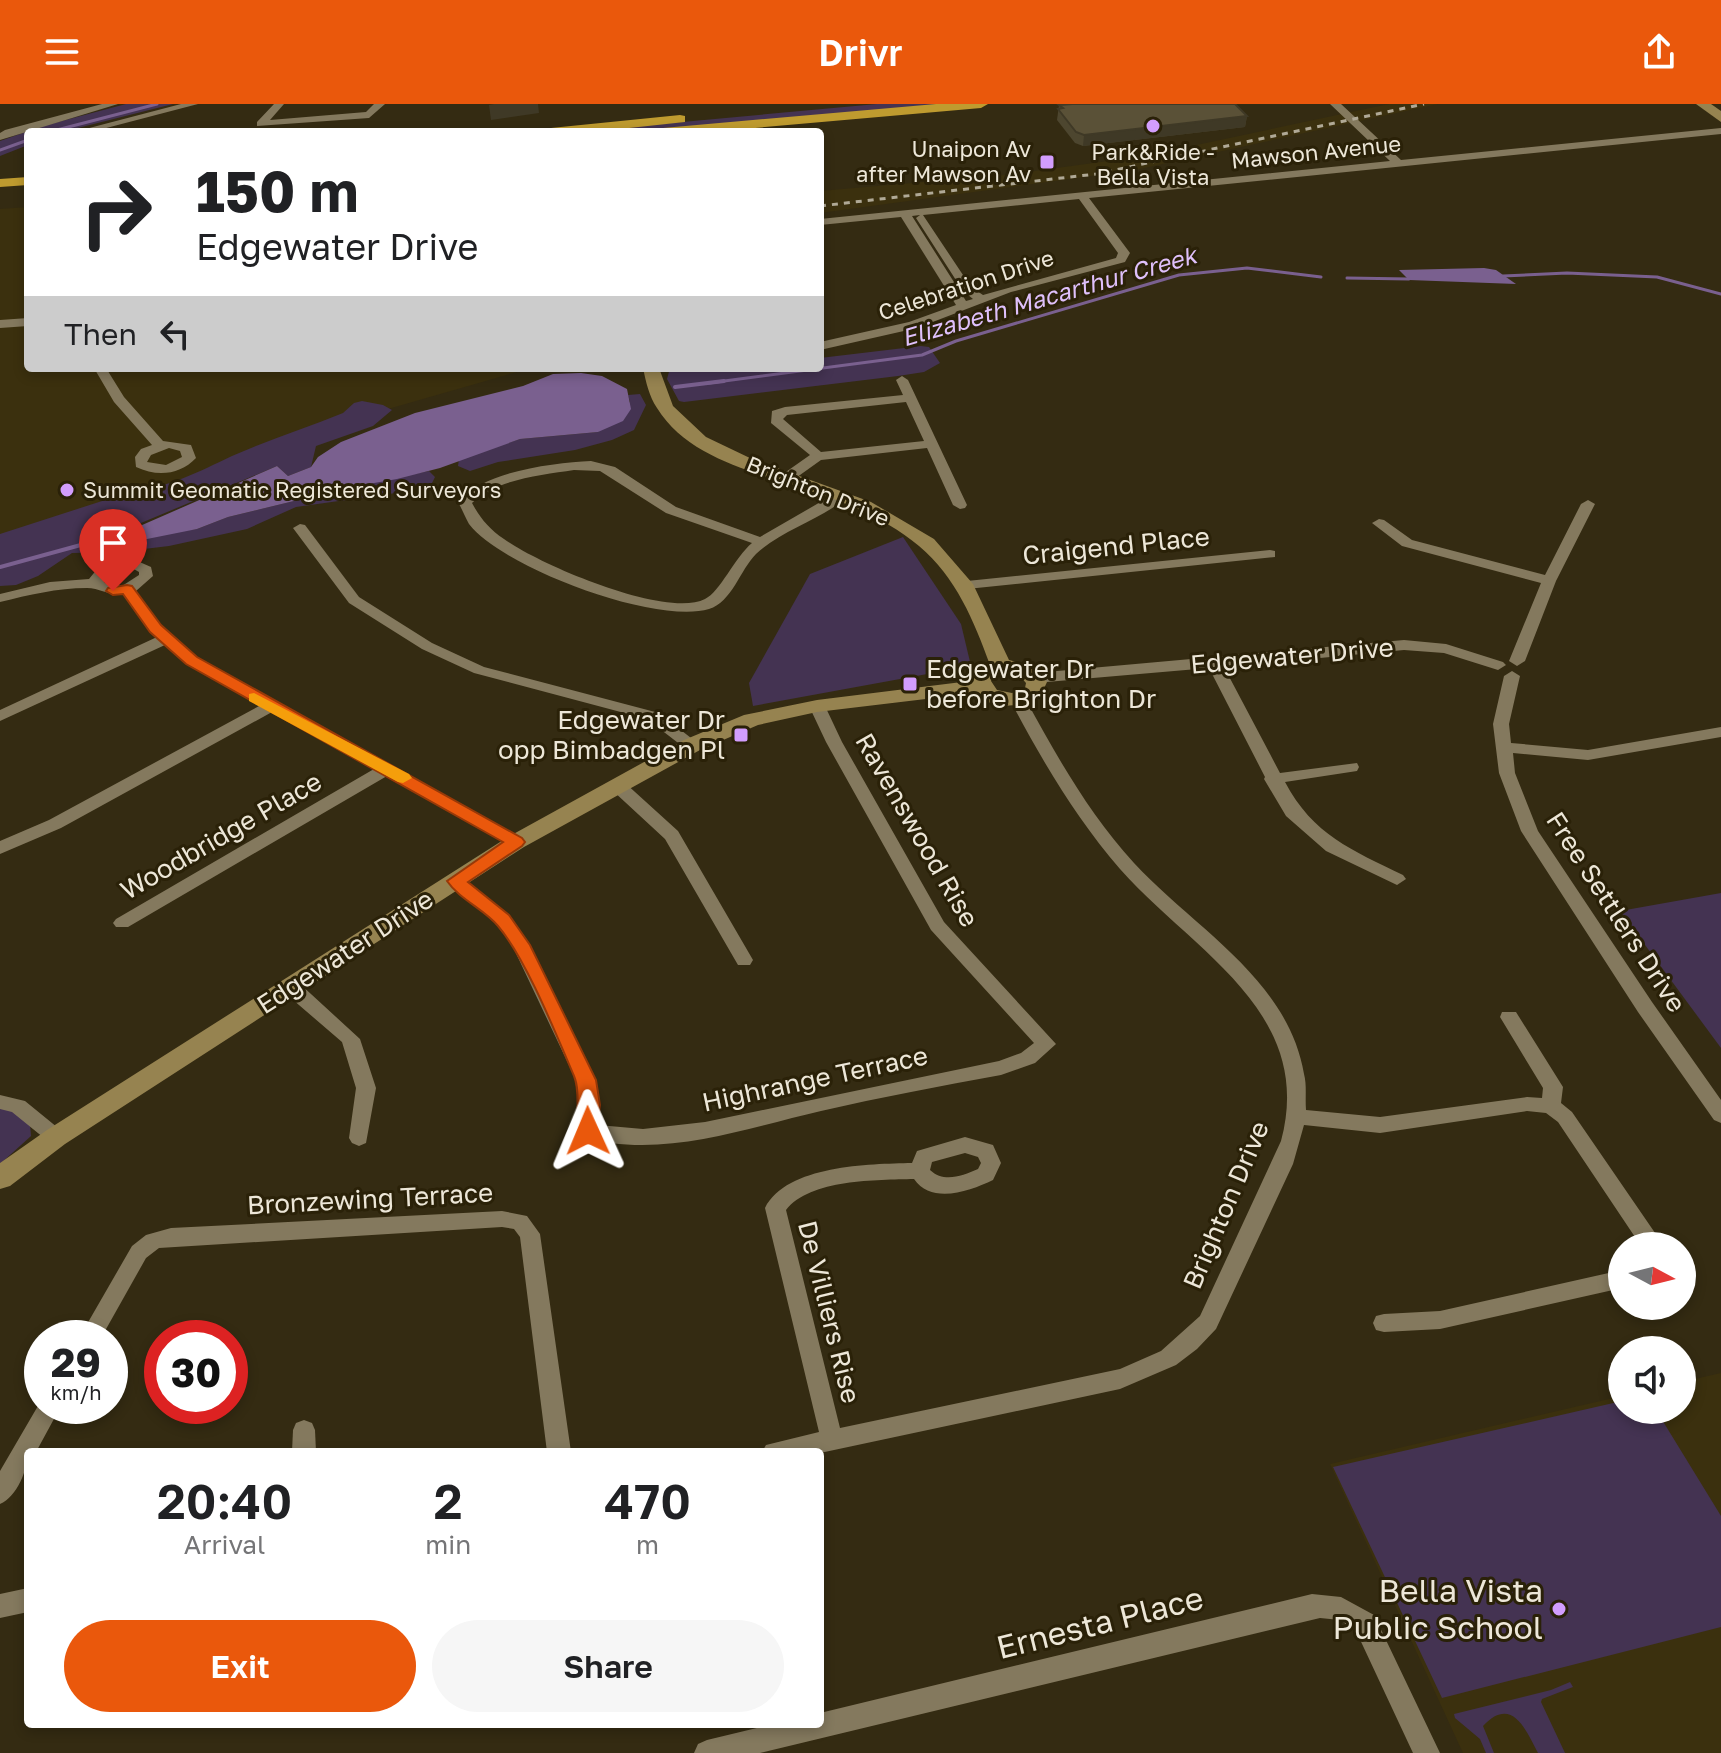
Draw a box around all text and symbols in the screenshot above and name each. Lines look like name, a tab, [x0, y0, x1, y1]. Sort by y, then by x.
icon: menu	[40, 30, 84, 74]
icon: share	[1637, 30, 1681, 74]
text: Drivr	[818, 31, 903, 74]
marker: Park&Ride - Bella Vista	[1144, 117, 1162, 135]
street label: Mawson Avenue	[1230, 129, 1402, 174]
place label: Unaipon Av after Mawson Av	[856, 135, 1031, 187]
place label: Park&Ride - Bella Vista	[1091, 138, 1215, 190]
marker: Unaipon Av after Mawson Av	[1038, 153, 1056, 171]
text: 150 m	[196, 157, 358, 224]
icon: right	[64, 160, 168, 264]
text: Edgewater Drive	[196, 225, 478, 268]
water label: Elizabeth Macarthur Creek	[898, 239, 1202, 352]
street label: Celebration Drive	[875, 243, 1057, 326]
icon: left	[153, 312, 197, 356]
text: Then	[64, 316, 137, 352]
street label: Brighton Drive	[743, 450, 894, 531]
place label: Summit Geomatic Registered Surveyors	[83, 476, 501, 503]
marker: Summit Geomatic Registered Surveyors	[58, 481, 76, 499]
pin	[79, 509, 147, 591]
street label: Craigend Place	[1021, 520, 1211, 571]
icon: arrive	[91, 521, 135, 565]
street label: Edgewater Drive	[1189, 631, 1395, 680]
place label: Edgewater Dr before Brighton Dr	[926, 653, 1156, 714]
marker: Edgewater Dr before Brighton Dr	[901, 675, 919, 693]
place label: Edgewater Dr opp Bimbadgen Pl	[498, 704, 725, 765]
marker: Edgewater Dr opp Bimbadgen Pl	[732, 726, 750, 744]
street label: Ravenswood Rise	[849, 727, 985, 932]
street label: Woodbridge Place	[115, 765, 327, 906]
street label: Free Settlers Drive	[1540, 806, 1693, 1018]
street label: Edgewater Drive	[251, 883, 439, 1020]
street label: Highrange Terrace	[699, 1039, 930, 1118]
position arrow	[546, 1089, 630, 1173]
street label: Brighton Drive	[1176, 1116, 1275, 1293]
street label: Bronzewing Terrace	[246, 1177, 494, 1220]
street label: De Villiers Rise	[792, 1218, 867, 1406]
north arrow	[1608, 1232, 1696, 1320]
map controls	[1608, 1232, 1696, 1424]
speed limit sign: 30	[144, 1320, 248, 1424]
button: sound	[1608, 1336, 1696, 1424]
text: 29	[51, 1338, 101, 1386]
text: km/h	[51, 1380, 101, 1404]
text: 20:40	[157, 1472, 292, 1530]
text: 2	[434, 1472, 463, 1530]
text: 470	[604, 1472, 691, 1530]
text: Arrival	[184, 1529, 265, 1560]
text: min	[425, 1529, 471, 1560]
text: m	[636, 1529, 659, 1560]
place label: Bella Vista Public School	[1333, 1571, 1543, 1646]
street label: Ernesta Place	[993, 1578, 1207, 1666]
marker: Bella Vista Public School	[1550, 1600, 1568, 1618]
button: Exit	[64, 1620, 416, 1712]
button: Share	[432, 1620, 784, 1712]

